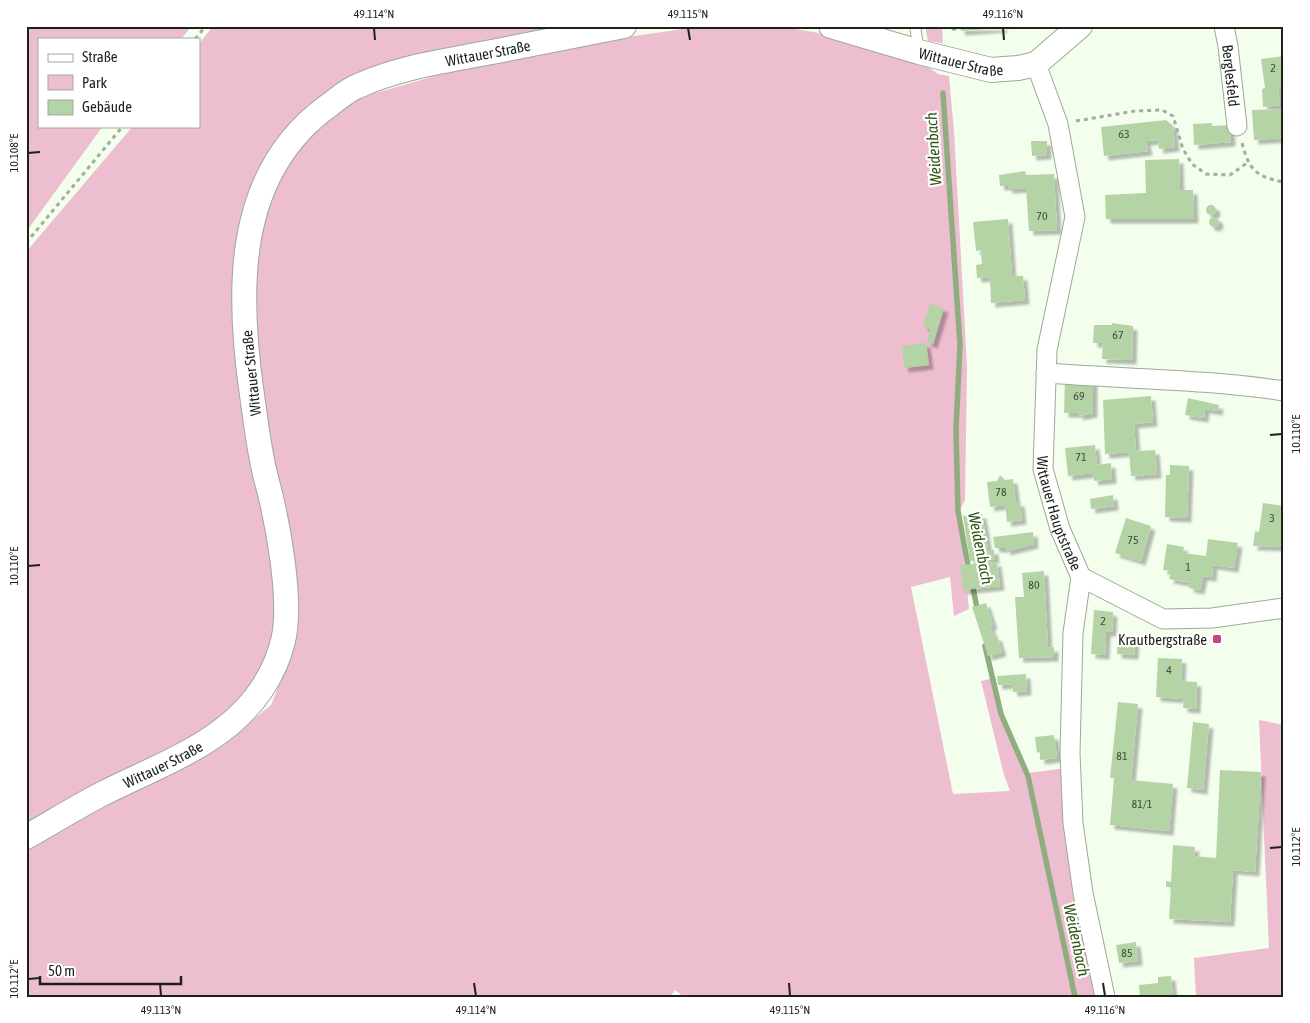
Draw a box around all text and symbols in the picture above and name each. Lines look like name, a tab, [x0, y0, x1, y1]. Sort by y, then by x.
text: 49.114°N	[354, 7, 394, 21]
text: 49.115°N	[668, 7, 708, 21]
text: 49.116°N	[983, 7, 1023, 21]
street label: Wittauer Straße	[444, 36, 532, 69]
legend	[38, 38, 200, 128]
street label: Wittauer Straße	[917, 44, 1004, 79]
street label: Berglesfeld	[1219, 44, 1243, 107]
text: Straße	[82, 48, 118, 65]
house number: 2	[1270, 61, 1276, 75]
text: Park	[82, 74, 107, 91]
text: Gebäude	[82, 98, 132, 115]
water label: Weidenbach	[921, 112, 945, 186]
house number: 63	[1118, 127, 1130, 141]
text: 10.108°E	[7, 134, 21, 172]
house number: 70	[1036, 209, 1048, 223]
house number: 67	[1112, 328, 1124, 342]
street label: Wittauer Straße	[238, 329, 264, 417]
house number: 69	[1073, 389, 1085, 403]
text: 10.110°E	[1289, 415, 1303, 453]
house number: 71	[1075, 450, 1087, 464]
street label: Wittauer Hauptstraße	[1034, 456, 1085, 573]
house number: 78	[995, 485, 1007, 499]
water label: Weidenbach	[965, 510, 997, 586]
house number: 3	[1269, 511, 1275, 525]
house number: 75	[1127, 533, 1139, 547]
text: 10.110°E	[7, 547, 21, 585]
house number: 1	[1185, 560, 1191, 574]
house number: 80	[1028, 578, 1040, 592]
house number: 2	[1100, 614, 1106, 628]
place label: Krautbergstraße	[1118, 631, 1207, 648]
marker: Krautbergstraße	[1211, 633, 1223, 645]
house number: 4	[1166, 663, 1172, 677]
street label: Wittauer Straße	[120, 737, 206, 791]
house number: 81	[1116, 749, 1128, 763]
house number: 81/1	[1132, 797, 1153, 811]
text: 10.112°E	[1289, 828, 1303, 866]
water label: Weidenbach	[1061, 902, 1093, 978]
house number: 85	[1121, 946, 1133, 960]
scale bar	[40, 953, 181, 985]
text: 10.112°E	[7, 960, 21, 998]
text: 50 m	[48, 962, 75, 979]
text: 49.113°N	[141, 1003, 181, 1017]
text: 49.114°N	[456, 1003, 496, 1017]
text: 49.115°N	[770, 1003, 810, 1017]
text: 49.116°N	[1085, 1003, 1125, 1017]

